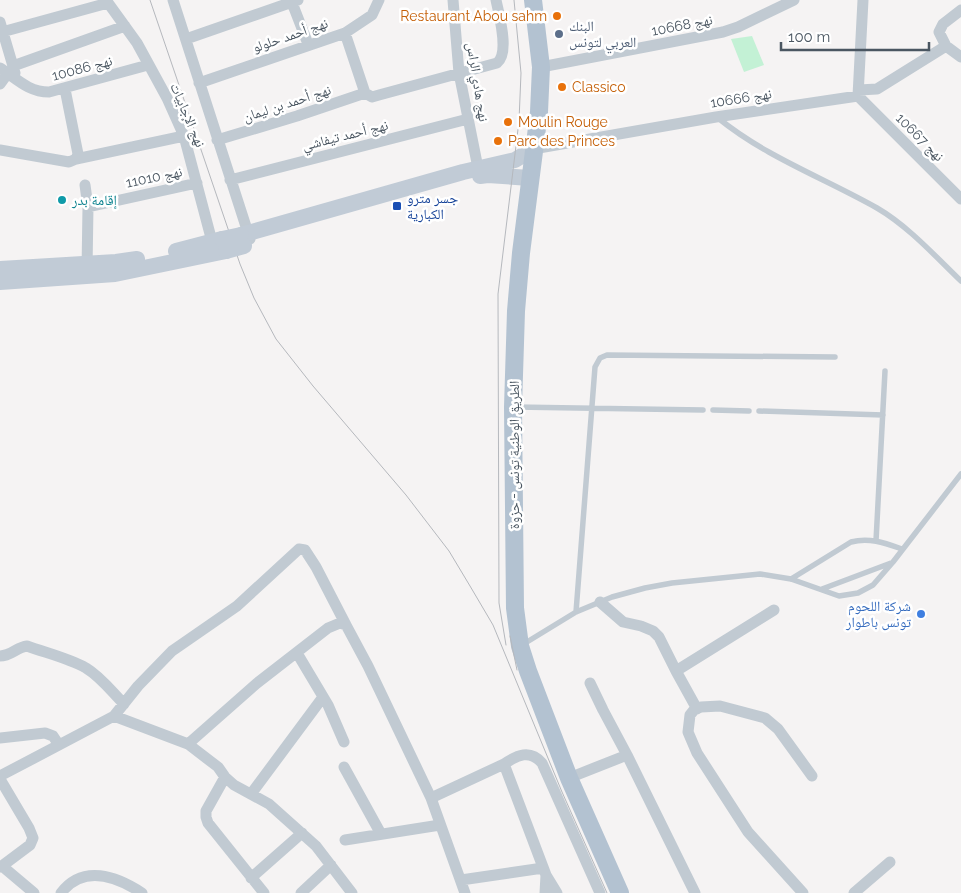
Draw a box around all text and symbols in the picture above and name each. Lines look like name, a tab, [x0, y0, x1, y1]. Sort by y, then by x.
place label: Restaurant Abou sahm	[400, 8, 547, 24]
marker: Restaurant Abou sahm	[551, 10, 563, 22]
street label: نهج 10668	[650, 11, 714, 41]
street label: نهج أحمد حلولو	[250, 15, 331, 57]
place label: البنك العربي لتونس	[569, 18, 636, 54]
scale bar	[781, 20, 928, 52]
marker: البنك العربي لتونس	[553, 28, 565, 40]
text: 100 m	[788, 28, 830, 46]
street label: نهج هادي الراس	[460, 41, 492, 124]
street label: نهج 10086	[50, 52, 115, 86]
place label: Classico	[572, 79, 626, 95]
street label: نهج الإجابيات	[165, 80, 209, 150]
street label: نهج أحمد بن ليمان	[241, 81, 334, 127]
marker: Classico	[556, 81, 568, 93]
street label: نهج 10666	[709, 85, 773, 113]
street label: نهج 10667	[891, 110, 947, 166]
place label: Moulin Rouge	[518, 114, 608, 130]
marker: Moulin Rouge	[502, 116, 514, 128]
street label: نهج أحمد تيفاشي	[300, 117, 391, 157]
place label: Parc des Princes	[508, 133, 615, 149]
marker: Parc des Princes	[492, 135, 504, 147]
street label: نهج 11010	[124, 163, 184, 193]
place label: جسر مترو الكبارية	[407, 190, 458, 223]
place label: إقامة بدر	[71, 192, 117, 210]
marker: إقامة بدر	[56, 194, 68, 206]
marker: جسر مترو الكبارية	[391, 200, 403, 212]
street label: الطريق الوطنية تونس - حزوة	[506, 381, 524, 529]
place label: شركة اللحوم تونس باطوار	[845, 598, 911, 631]
marker: شركة اللحوم تونس باطوار	[915, 608, 927, 620]

